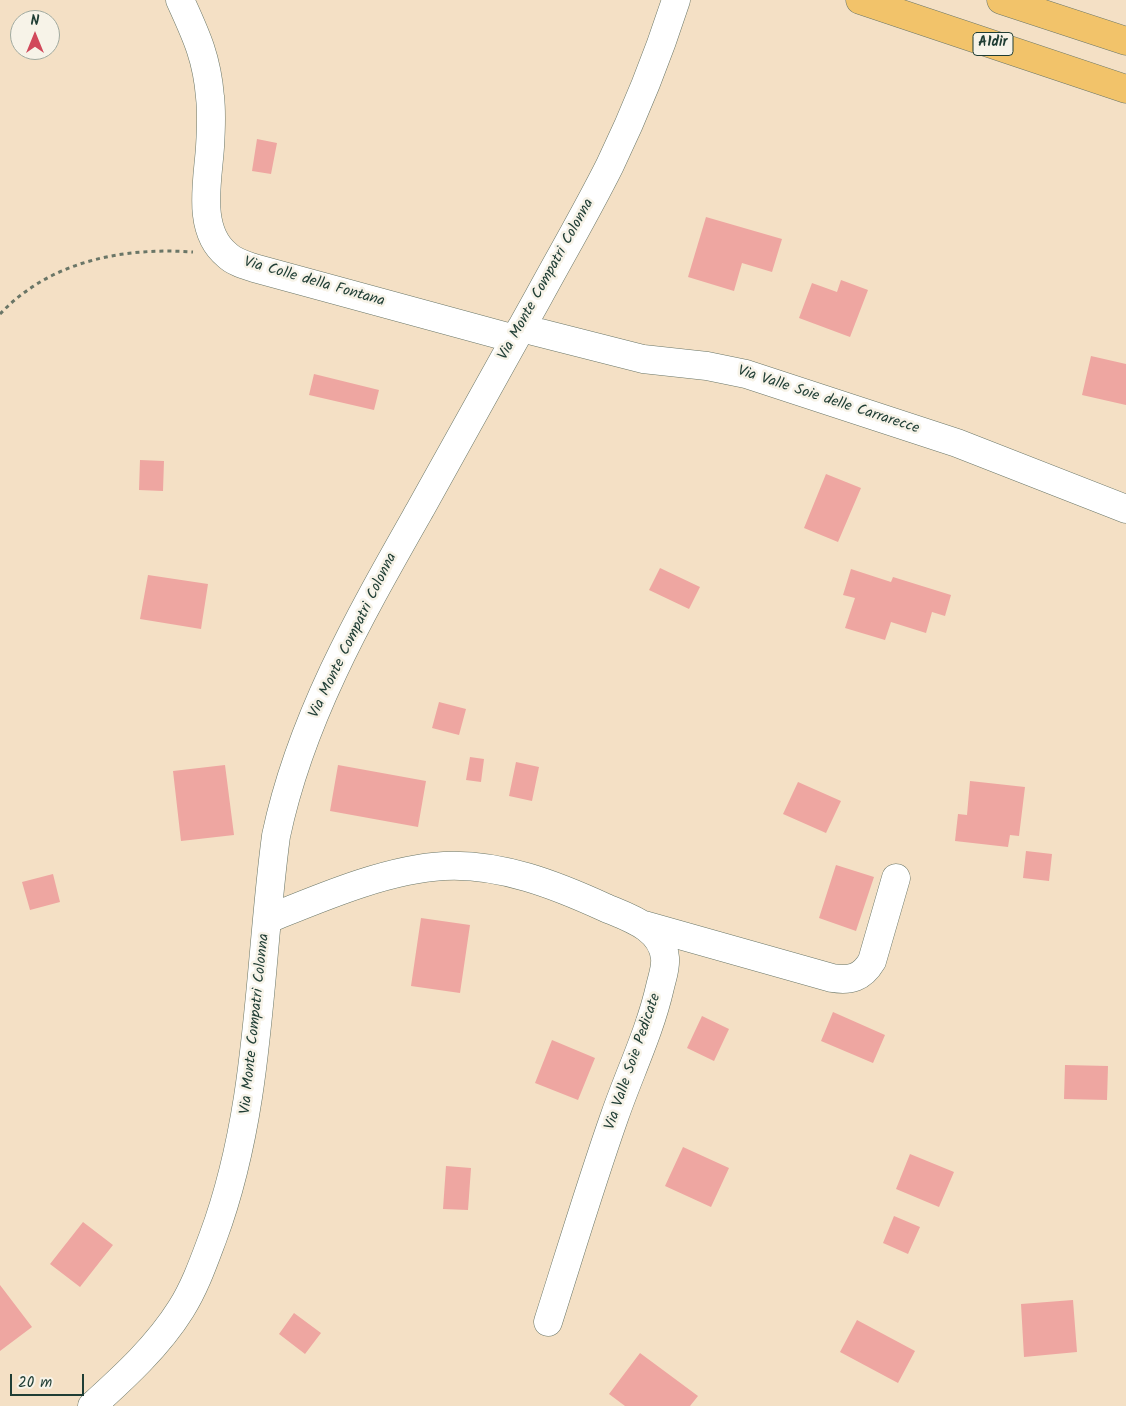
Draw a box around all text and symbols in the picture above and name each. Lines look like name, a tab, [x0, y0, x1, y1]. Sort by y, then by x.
north arrow	[10, 10, 60, 60]
text: N	[31, 10, 39, 32]
road number: A1dir	[973, 33, 1013, 56]
street label: Via Monte Compatri Colonna	[495, 196, 599, 364]
street label: Via Colle della Fontana	[242, 254, 386, 312]
street label: Via Valle Soie delle Carrarecce	[735, 363, 921, 439]
street label: Via Monte Compatri Colonna	[306, 551, 402, 721]
street label: Via Monte Compatri Colonna	[238, 933, 274, 1115]
street label: Via Valle Soie Pedicate	[602, 991, 666, 1133]
scale bar	[12, 1364, 86, 1396]
text: 20 m	[18, 1371, 52, 1395]

